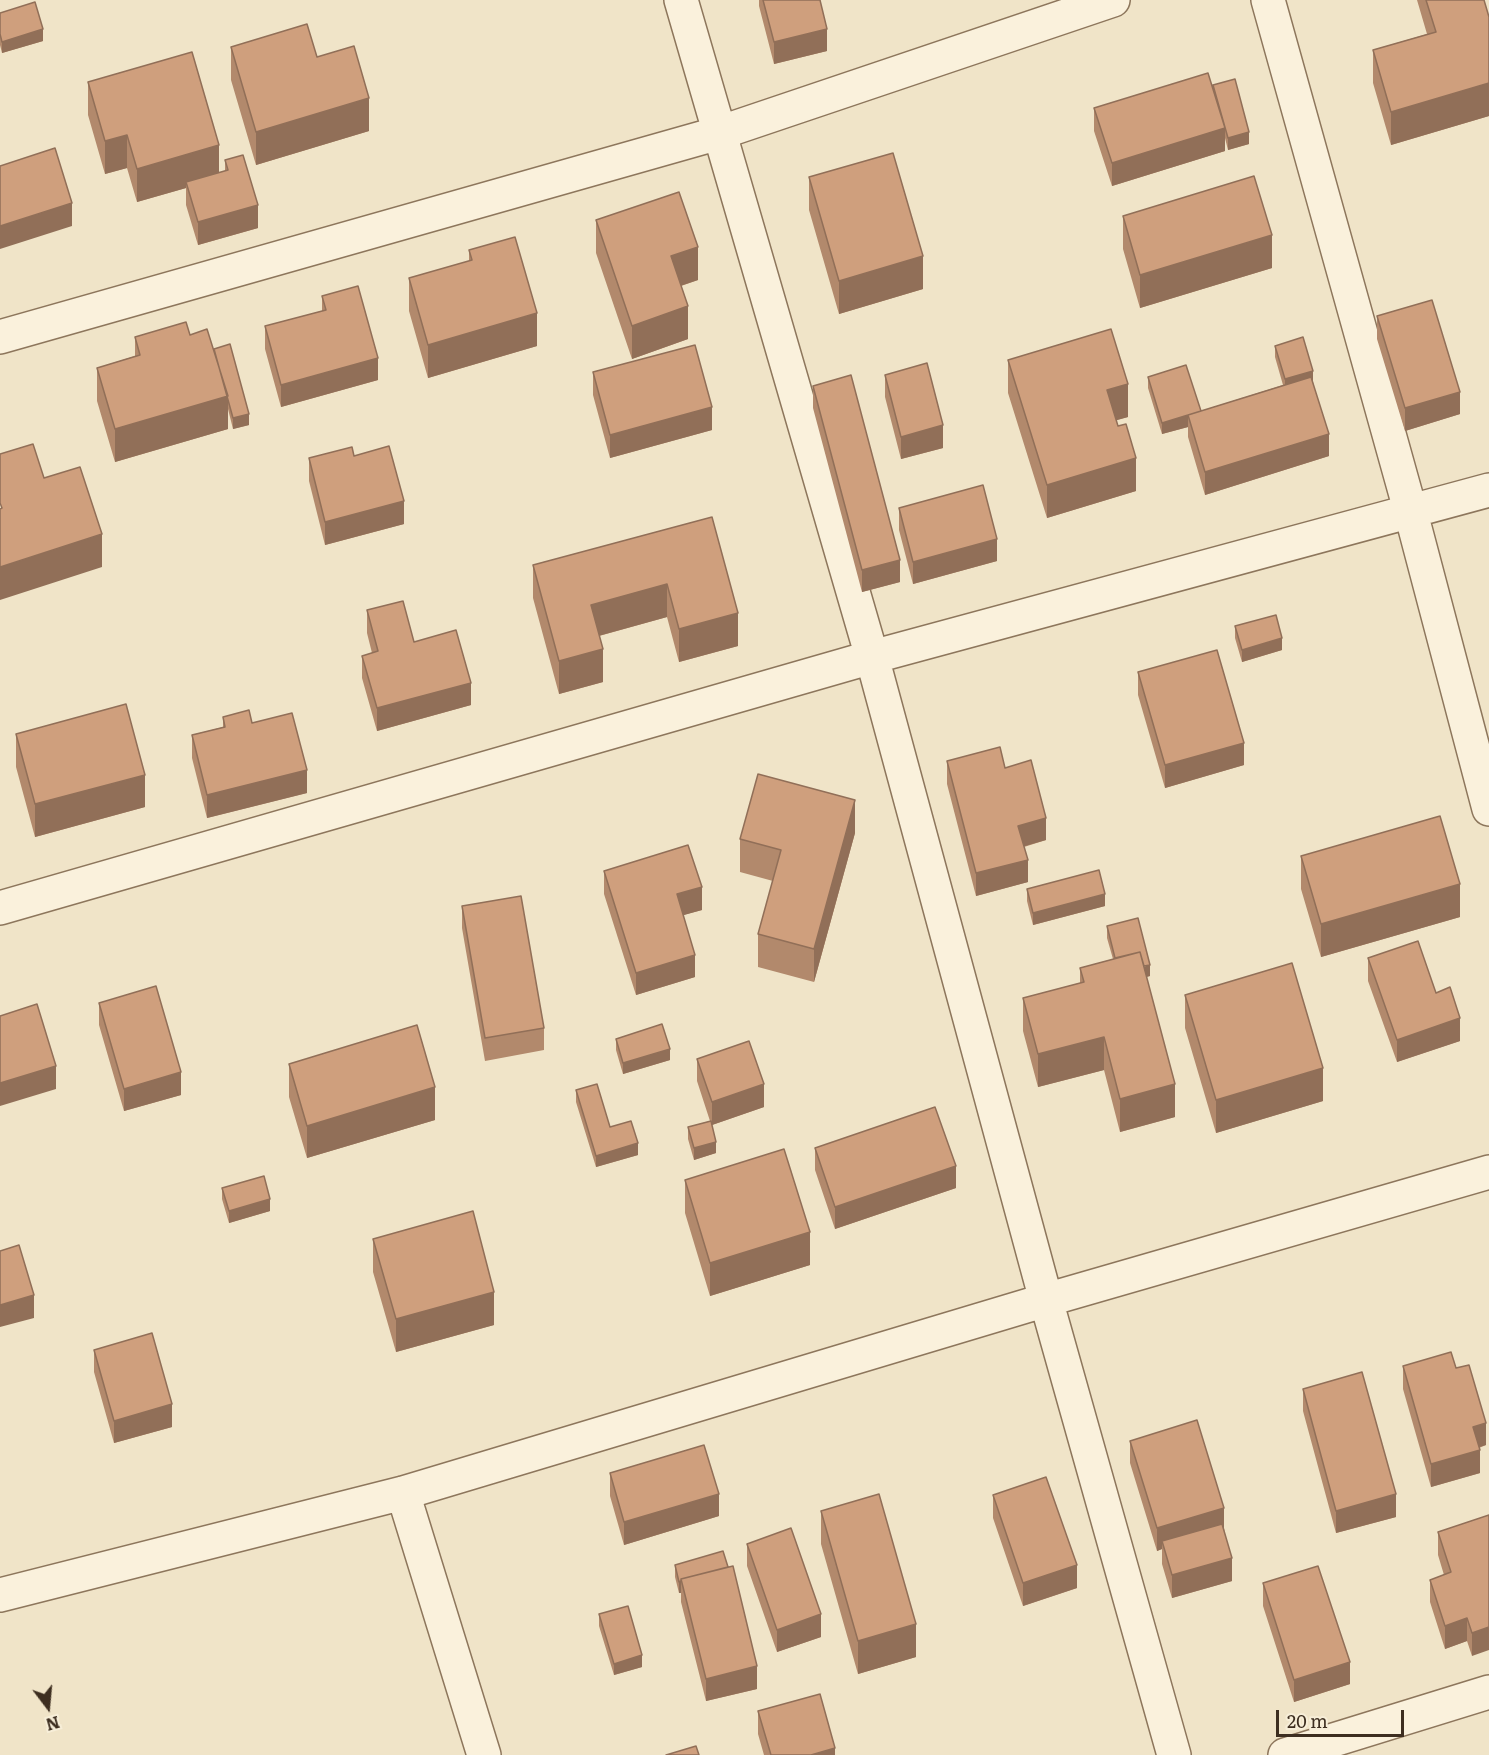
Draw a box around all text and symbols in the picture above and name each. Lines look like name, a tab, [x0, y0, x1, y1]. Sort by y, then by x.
north arrow	[18, 1677, 78, 1737]
scale bar	[1279, 1698, 1406, 1736]
text: 20 m	[1287, 1707, 1328, 1734]
text: N	[43, 1711, 63, 1738]

